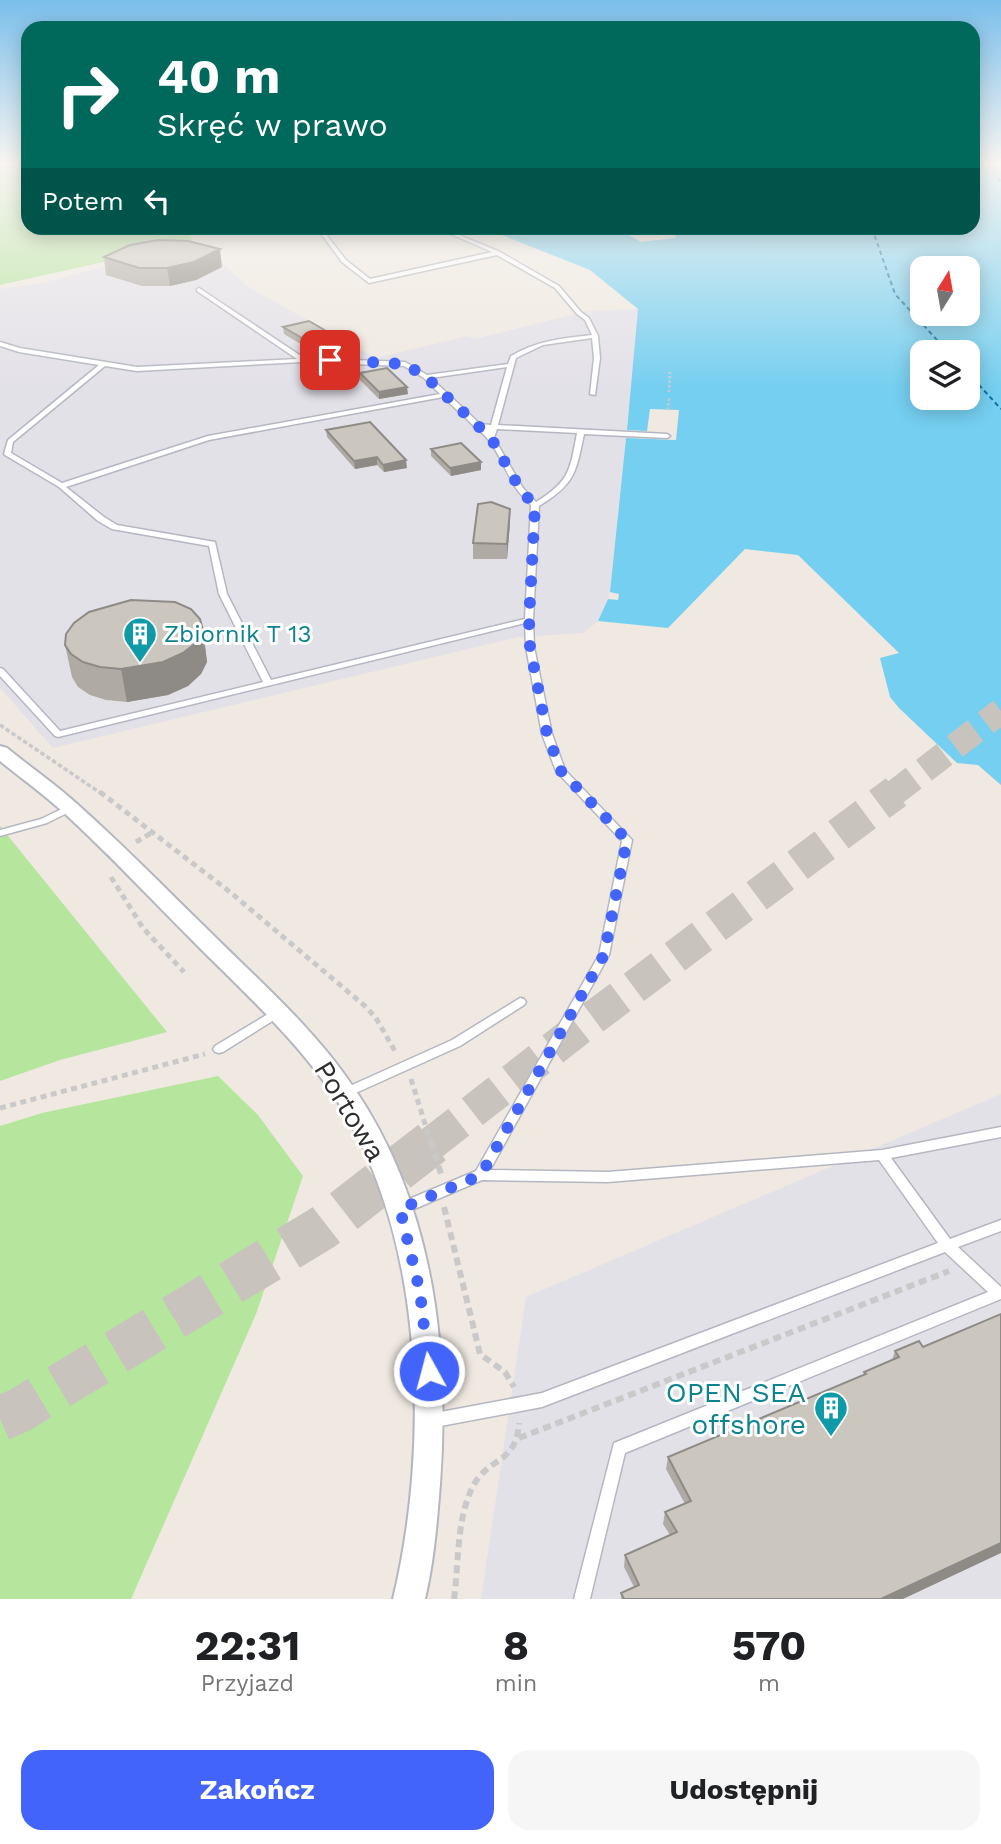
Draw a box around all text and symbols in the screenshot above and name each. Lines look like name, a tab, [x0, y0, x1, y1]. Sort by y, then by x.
text: 40 m	[157, 47, 280, 105]
icon: right	[42, 49, 133, 140]
text: Skręć w prawo	[157, 106, 388, 144]
icon: left	[138, 182, 176, 220]
text: Potem	[42, 186, 124, 216]
north arrow	[910, 256, 980, 326]
map controls	[910, 256, 980, 410]
pin	[300, 330, 360, 390]
button: layers	[910, 340, 980, 410]
icon: arrive	[311, 341, 349, 379]
building icon: Zbiornik T 13	[121, 615, 159, 664]
place label: Zbiornik T 13	[164, 620, 312, 648]
street label: Portowa	[307, 1055, 393, 1167]
position arrow	[392, 1334, 466, 1408]
place label: OPEN SEA offshore	[666, 1376, 806, 1441]
building icon: OPEN SEA offshore	[812, 1389, 850, 1438]
text: 22:31	[195, 1621, 300, 1670]
text: 8	[503, 1621, 529, 1670]
text: 570	[732, 1621, 806, 1670]
text: Przyjazd	[201, 1670, 294, 1697]
text: min	[495, 1670, 537, 1697]
text: m	[758, 1670, 780, 1697]
button: Zakończ	[21, 1750, 494, 1830]
button: Udostępnij	[508, 1750, 980, 1830]

